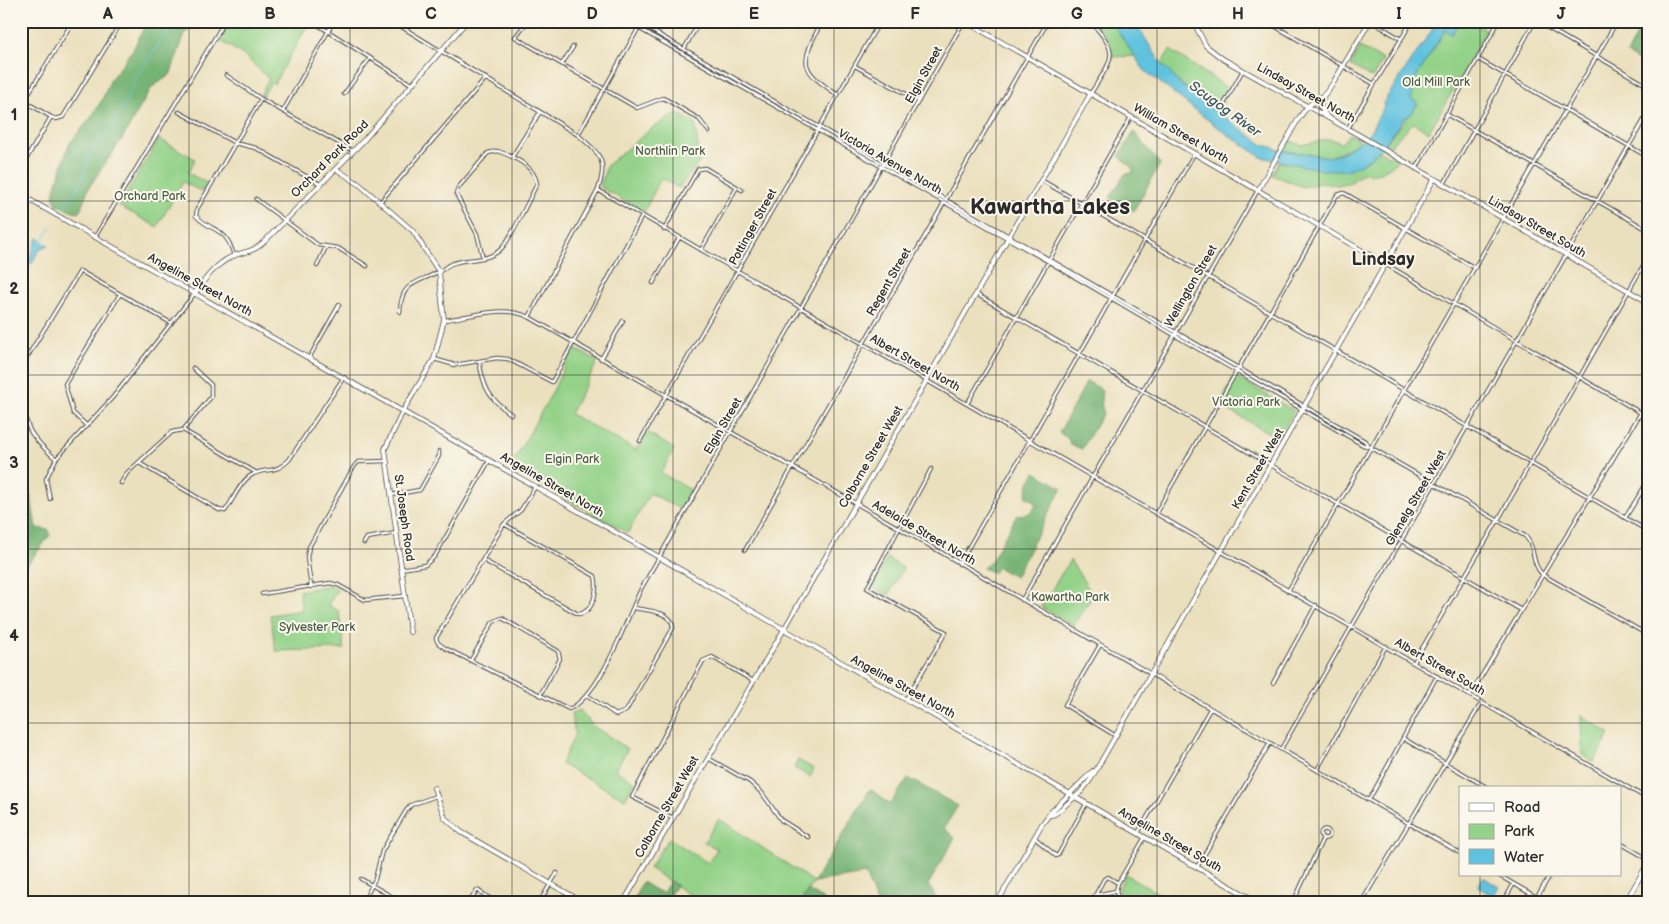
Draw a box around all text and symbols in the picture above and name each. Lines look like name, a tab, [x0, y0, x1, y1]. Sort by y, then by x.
text: A	[102, 5, 113, 24]
text: B	[264, 5, 276, 24]
text: C	[425, 5, 437, 24]
text: D	[586, 5, 598, 24]
text: E	[749, 5, 759, 24]
text: F	[910, 5, 920, 24]
text: G	[1071, 5, 1083, 24]
text: H	[1232, 5, 1244, 24]
text: I	[1396, 5, 1402, 24]
text: J	[1557, 5, 1566, 24]
street label: Elgin Street	[902, 44, 946, 106]
street label: Lindsay Street North	[1254, 60, 1358, 127]
park label: Old Mill Park	[1402, 75, 1470, 90]
water label: Scugog River	[1186, 77, 1265, 141]
street label: William Street North	[1131, 101, 1232, 168]
text: 1	[11, 106, 17, 125]
street label: Orchard Park Road	[288, 117, 372, 201]
street label: Victoria Avenue North	[835, 126, 945, 198]
park label: Northlin Park	[635, 144, 705, 159]
street label: Pottinger Street	[726, 186, 780, 268]
park label: Orchard Park	[114, 189, 186, 204]
street label: Lindsay Street South	[1485, 193, 1589, 261]
district label: Kawartha Lakes	[970, 194, 1130, 221]
street label: Wellington Street	[1161, 242, 1221, 330]
street label: Regent Street	[863, 245, 915, 319]
district label: Lindsay	[1352, 249, 1415, 270]
street label: Angeline Street North	[145, 250, 255, 320]
text: 2	[9, 280, 19, 299]
street label: Albert Street North	[867, 331, 963, 395]
street label: Elgin Street	[701, 395, 745, 457]
park label: Victoria Park	[1212, 395, 1280, 410]
street label: Colborne Street West	[836, 403, 907, 511]
street label: Kent Street West	[1229, 426, 1287, 512]
street label: Glenelg Street West	[1383, 447, 1450, 548]
street label: Angeline Street North	[497, 449, 607, 521]
park label: Elgin Park	[545, 452, 599, 467]
text: 3	[9, 454, 19, 473]
street label: St. Joseph Road	[390, 474, 418, 563]
street label: Adelaide Street North	[870, 497, 979, 569]
park label: Kawartha Park	[1031, 590, 1109, 605]
park label: Sylvester Park	[279, 620, 355, 635]
text: 4	[9, 627, 19, 646]
street label: Albert Street South	[1392, 635, 1488, 699]
street label: Angeline Street North	[848, 652, 958, 722]
street label: Colborne Street West	[632, 753, 703, 861]
legend	[1459, 786, 1622, 876]
text: Road	[1504, 798, 1540, 817]
text: 5	[9, 801, 19, 820]
street label: Angeline Street South	[1115, 804, 1225, 876]
text: Park	[1504, 822, 1535, 841]
text: Water	[1504, 848, 1544, 867]

